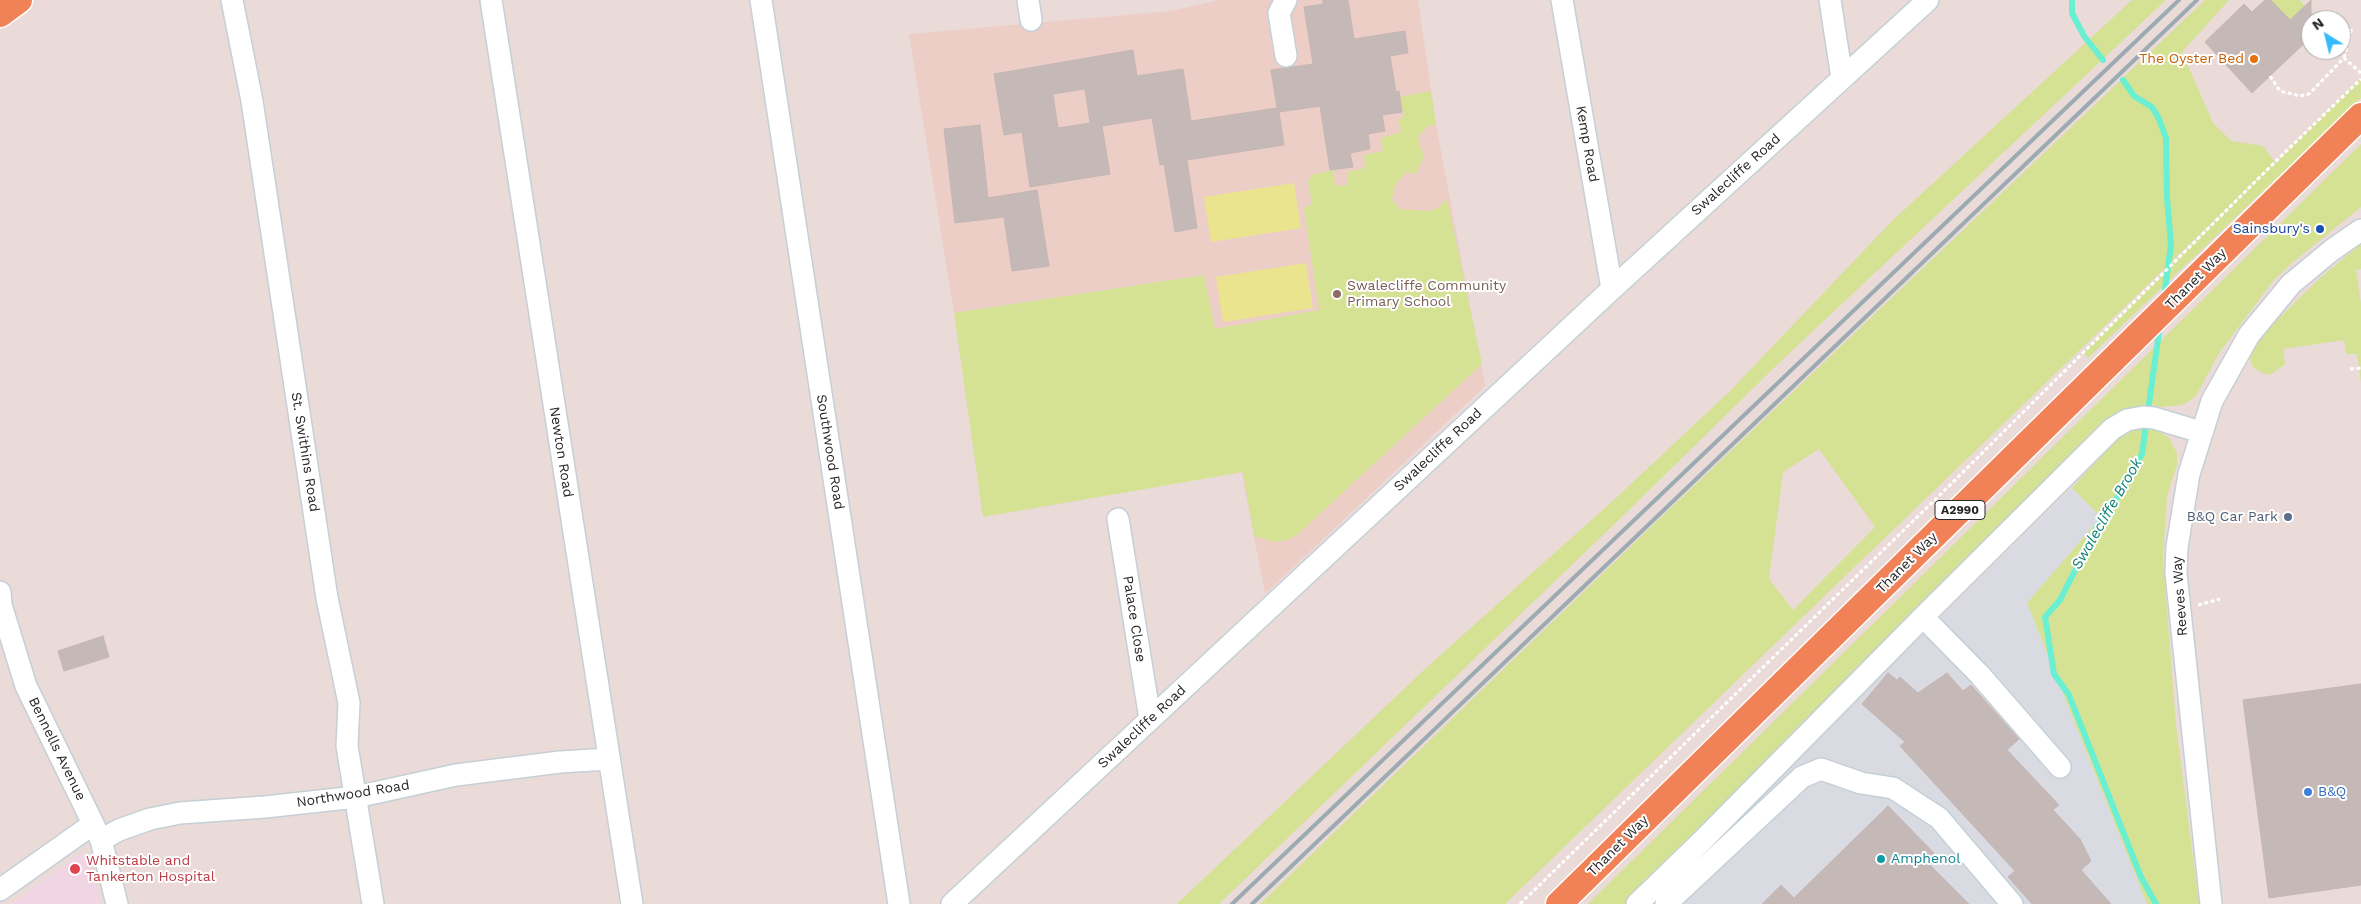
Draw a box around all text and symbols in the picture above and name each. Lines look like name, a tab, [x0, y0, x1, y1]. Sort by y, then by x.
north arrow	[2301, 10, 2351, 60]
text: N	[2309, 14, 2327, 33]
place label: The Oyster Bed	[2139, 51, 2244, 67]
marker: The Oyster Bed	[2248, 53, 2260, 65]
street label: Kemp Road	[1572, 104, 1602, 184]
street label: Swalecliffe Road	[1688, 130, 1784, 220]
place label: Sainsbury's	[2233, 221, 2310, 237]
marker: Sainsbury's	[2314, 223, 2326, 235]
street label: Thanet Way	[2162, 245, 2230, 313]
place label: Swalecliffe Community Primary School	[1347, 278, 1506, 310]
marker: Swalecliffe Community Primary School	[1331, 288, 1343, 300]
street label: St. Swithins Road	[287, 391, 323, 513]
street label: Southwood Road	[813, 393, 847, 511]
street label: Newton Road	[546, 405, 576, 499]
street label: Swalecliffe Road	[1390, 405, 1486, 495]
water label: Swalecliffe Brook	[2068, 455, 2146, 573]
road number: A2990	[1935, 500, 1985, 520]
place label: B&Q Car Park	[2187, 509, 2278, 525]
marker: B&Q Car Park	[2282, 511, 2294, 523]
street label: Thanet Way	[1873, 529, 1941, 597]
street label: Reeves Way	[2169, 555, 2191, 637]
street label: Palace Close	[1119, 575, 1149, 663]
street label: Swalecliffe Road	[1094, 682, 1190, 772]
street label: Bennells Avenue	[25, 695, 89, 803]
street label: Northwood Road	[295, 777, 411, 811]
place label: B&Q	[2318, 784, 2346, 800]
marker: B&Q	[2302, 786, 2314, 798]
street label: Thanet Way	[1584, 812, 1652, 880]
place label: Amphenol	[1891, 851, 1960, 867]
place label: Whitstable and Tankerton Hospital	[86, 853, 215, 886]
marker: Amphenol	[1875, 853, 1887, 865]
marker: Whitstable and Tankerton Hospital	[68, 862, 82, 876]

